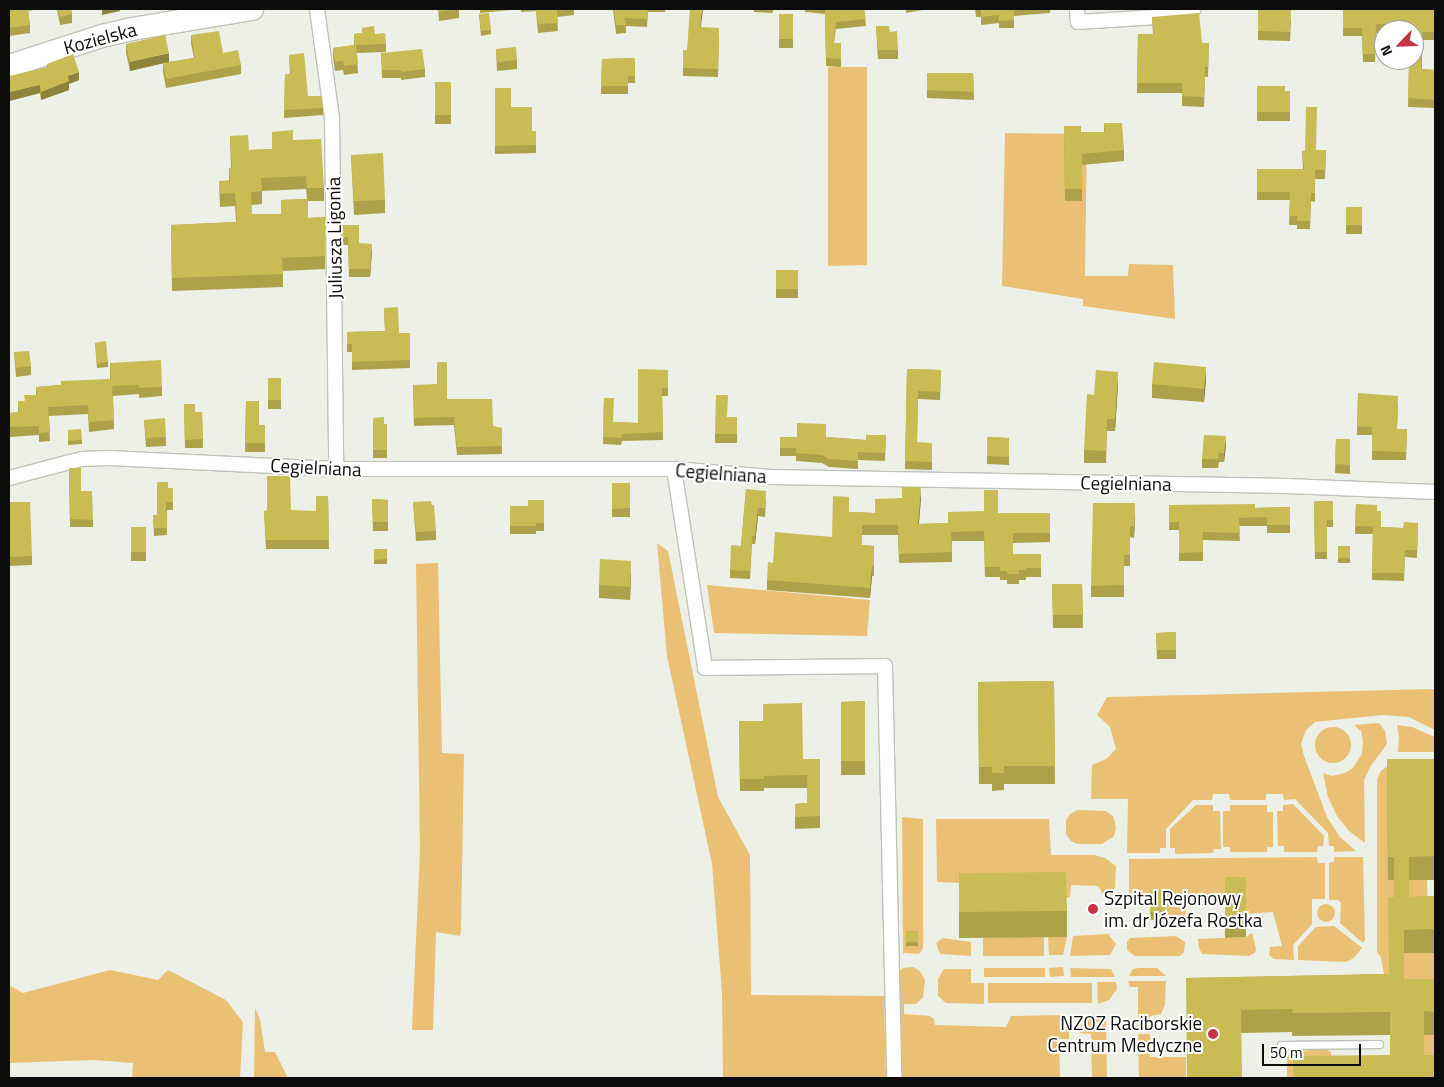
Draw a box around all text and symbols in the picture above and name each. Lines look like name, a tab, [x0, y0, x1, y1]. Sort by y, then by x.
street label: Kozielska	[61, 17, 139, 59]
north arrow	[1374, 20, 1424, 70]
text: N	[1374, 42, 1397, 60]
street label: Juliusza Ligonia	[322, 177, 346, 299]
street label: Cegielniana	[270, 453, 362, 481]
street label: Cegielniana	[675, 458, 767, 488]
street label: Cegielniana	[1080, 471, 1172, 495]
place label: Szpital Rejonowy im. dr Józefa Rostka	[1104, 887, 1262, 931]
marker: Szpital Rejonowy im. dr Józefa Rostka	[1086, 902, 1100, 916]
place label: NZOZ Raciborskie Centrum Medyczne	[1047, 1012, 1202, 1056]
marker: NZOZ Raciborskie Centrum Medyczne	[1206, 1027, 1220, 1041]
scale bar	[1264, 1034, 1363, 1066]
text: 50 m	[1270, 1041, 1303, 1064]

